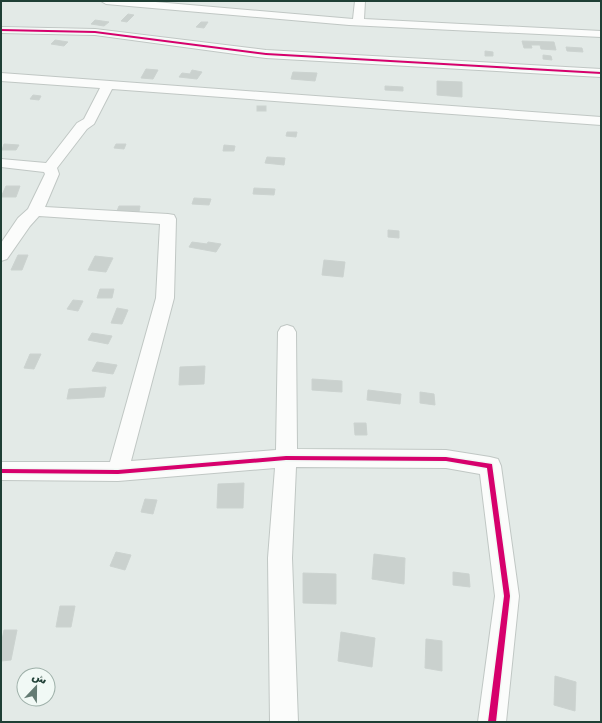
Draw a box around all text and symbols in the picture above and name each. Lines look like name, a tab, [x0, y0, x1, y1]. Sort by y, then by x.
north arrow	[16, 667, 56, 707]
text: ش	[30, 669, 49, 687]

